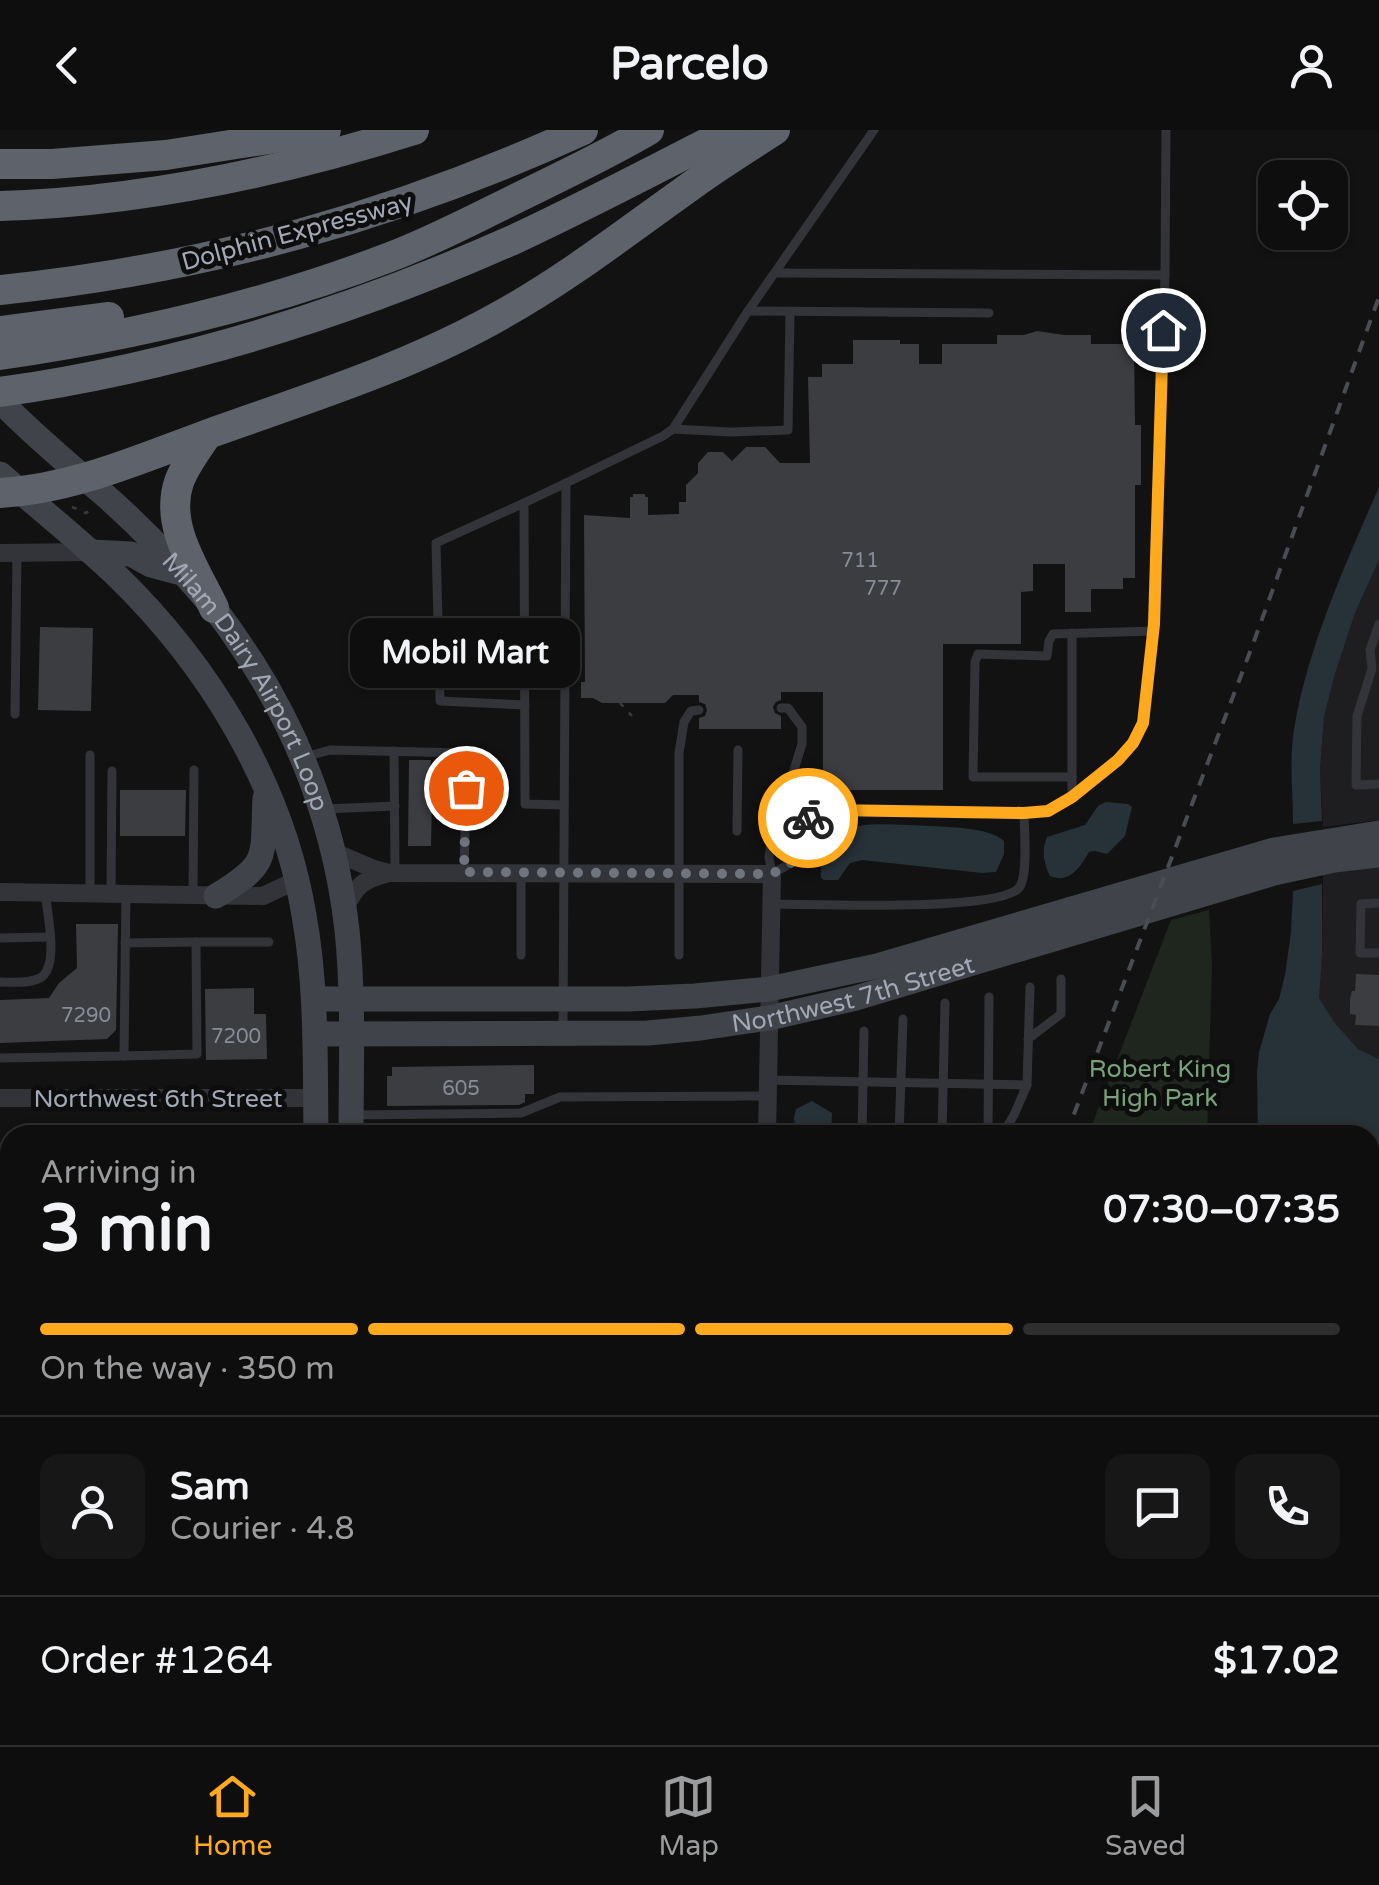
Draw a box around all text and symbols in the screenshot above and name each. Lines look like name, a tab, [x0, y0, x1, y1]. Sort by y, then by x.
icon: back	[40, 38, 95, 93]
text: Parcelo	[610, 38, 769, 92]
icon: person	[1284, 38, 1339, 93]
map controls	[1258, 160, 1348, 250]
button: locate	[1258, 160, 1348, 250]
street label: Dolphin Expressway	[178, 187, 416, 277]
pin	[1121, 288, 1206, 373]
icon: home	[1136, 303, 1191, 358]
street label: Milam Dairy Airport Loop	[156, 546, 335, 815]
house number: 711	[841, 549, 879, 573]
house number: 777	[864, 577, 902, 601]
callout: Mobil Mart	[351, 618, 581, 688]
text: Mobil Mart	[381, 634, 549, 672]
pin	[424, 746, 509, 831]
icon: bag	[439, 761, 494, 816]
courier	[758, 768, 858, 868]
icon: bike	[781, 791, 836, 846]
street label: Northwest 7th Street	[730, 949, 978, 1039]
house number: 7290	[61, 1004, 111, 1028]
house number: 7200	[211, 1025, 261, 1049]
park label: Robert King High Park	[1089, 1054, 1231, 1113]
house number: 605	[442, 1077, 480, 1101]
street label: Northwest 6th Street	[33, 1084, 283, 1114]
text: Arriving in	[40, 1154, 197, 1192]
text: 07:30–07:35	[1103, 1187, 1340, 1233]
text: 3 min	[40, 1190, 213, 1269]
text: On the way · 350 m	[40, 1350, 335, 1388]
button: person	[40, 1454, 145, 1559]
button: chat	[1105, 1454, 1210, 1559]
button: phone	[1235, 1454, 1340, 1559]
text: Sam	[170, 1464, 250, 1510]
text: Courier · 4.8	[170, 1510, 355, 1548]
text: Order #1264	[40, 1638, 273, 1684]
text: $17.02	[1213, 1638, 1340, 1684]
tab: Home	[193, 1769, 272, 1863]
tab: Map	[658, 1769, 719, 1863]
tab: Saved	[1105, 1769, 1186, 1863]

